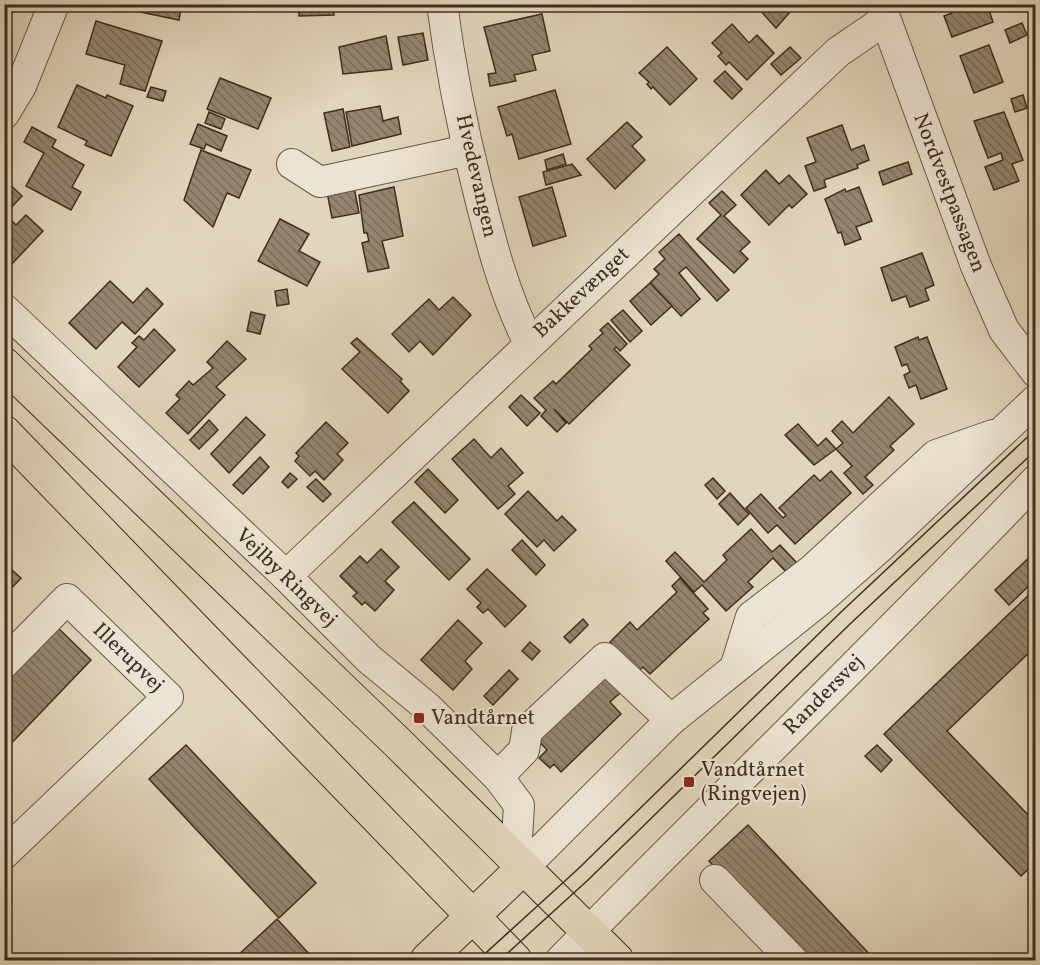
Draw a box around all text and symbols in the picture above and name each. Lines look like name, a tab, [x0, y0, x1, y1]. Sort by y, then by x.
street label: Nordvestpassagen	[905, 109, 993, 277]
street label: Hvedevangen	[448, 112, 504, 240]
street label: Bakkevænget	[527, 241, 637, 345]
street label: Vejlby Ringvej	[229, 522, 343, 634]
street label: Illerupvej	[86, 617, 170, 699]
street label: Randersvej	[777, 648, 871, 742]
place label: Vandtårnet	[431, 704, 535, 733]
marker: Vandtårnet	[412, 711, 426, 725]
place label: Vandtårnet (Ringvejen)	[701, 756, 806, 809]
marker: Vandtårnet (Ringvejen)	[682, 775, 696, 789]

